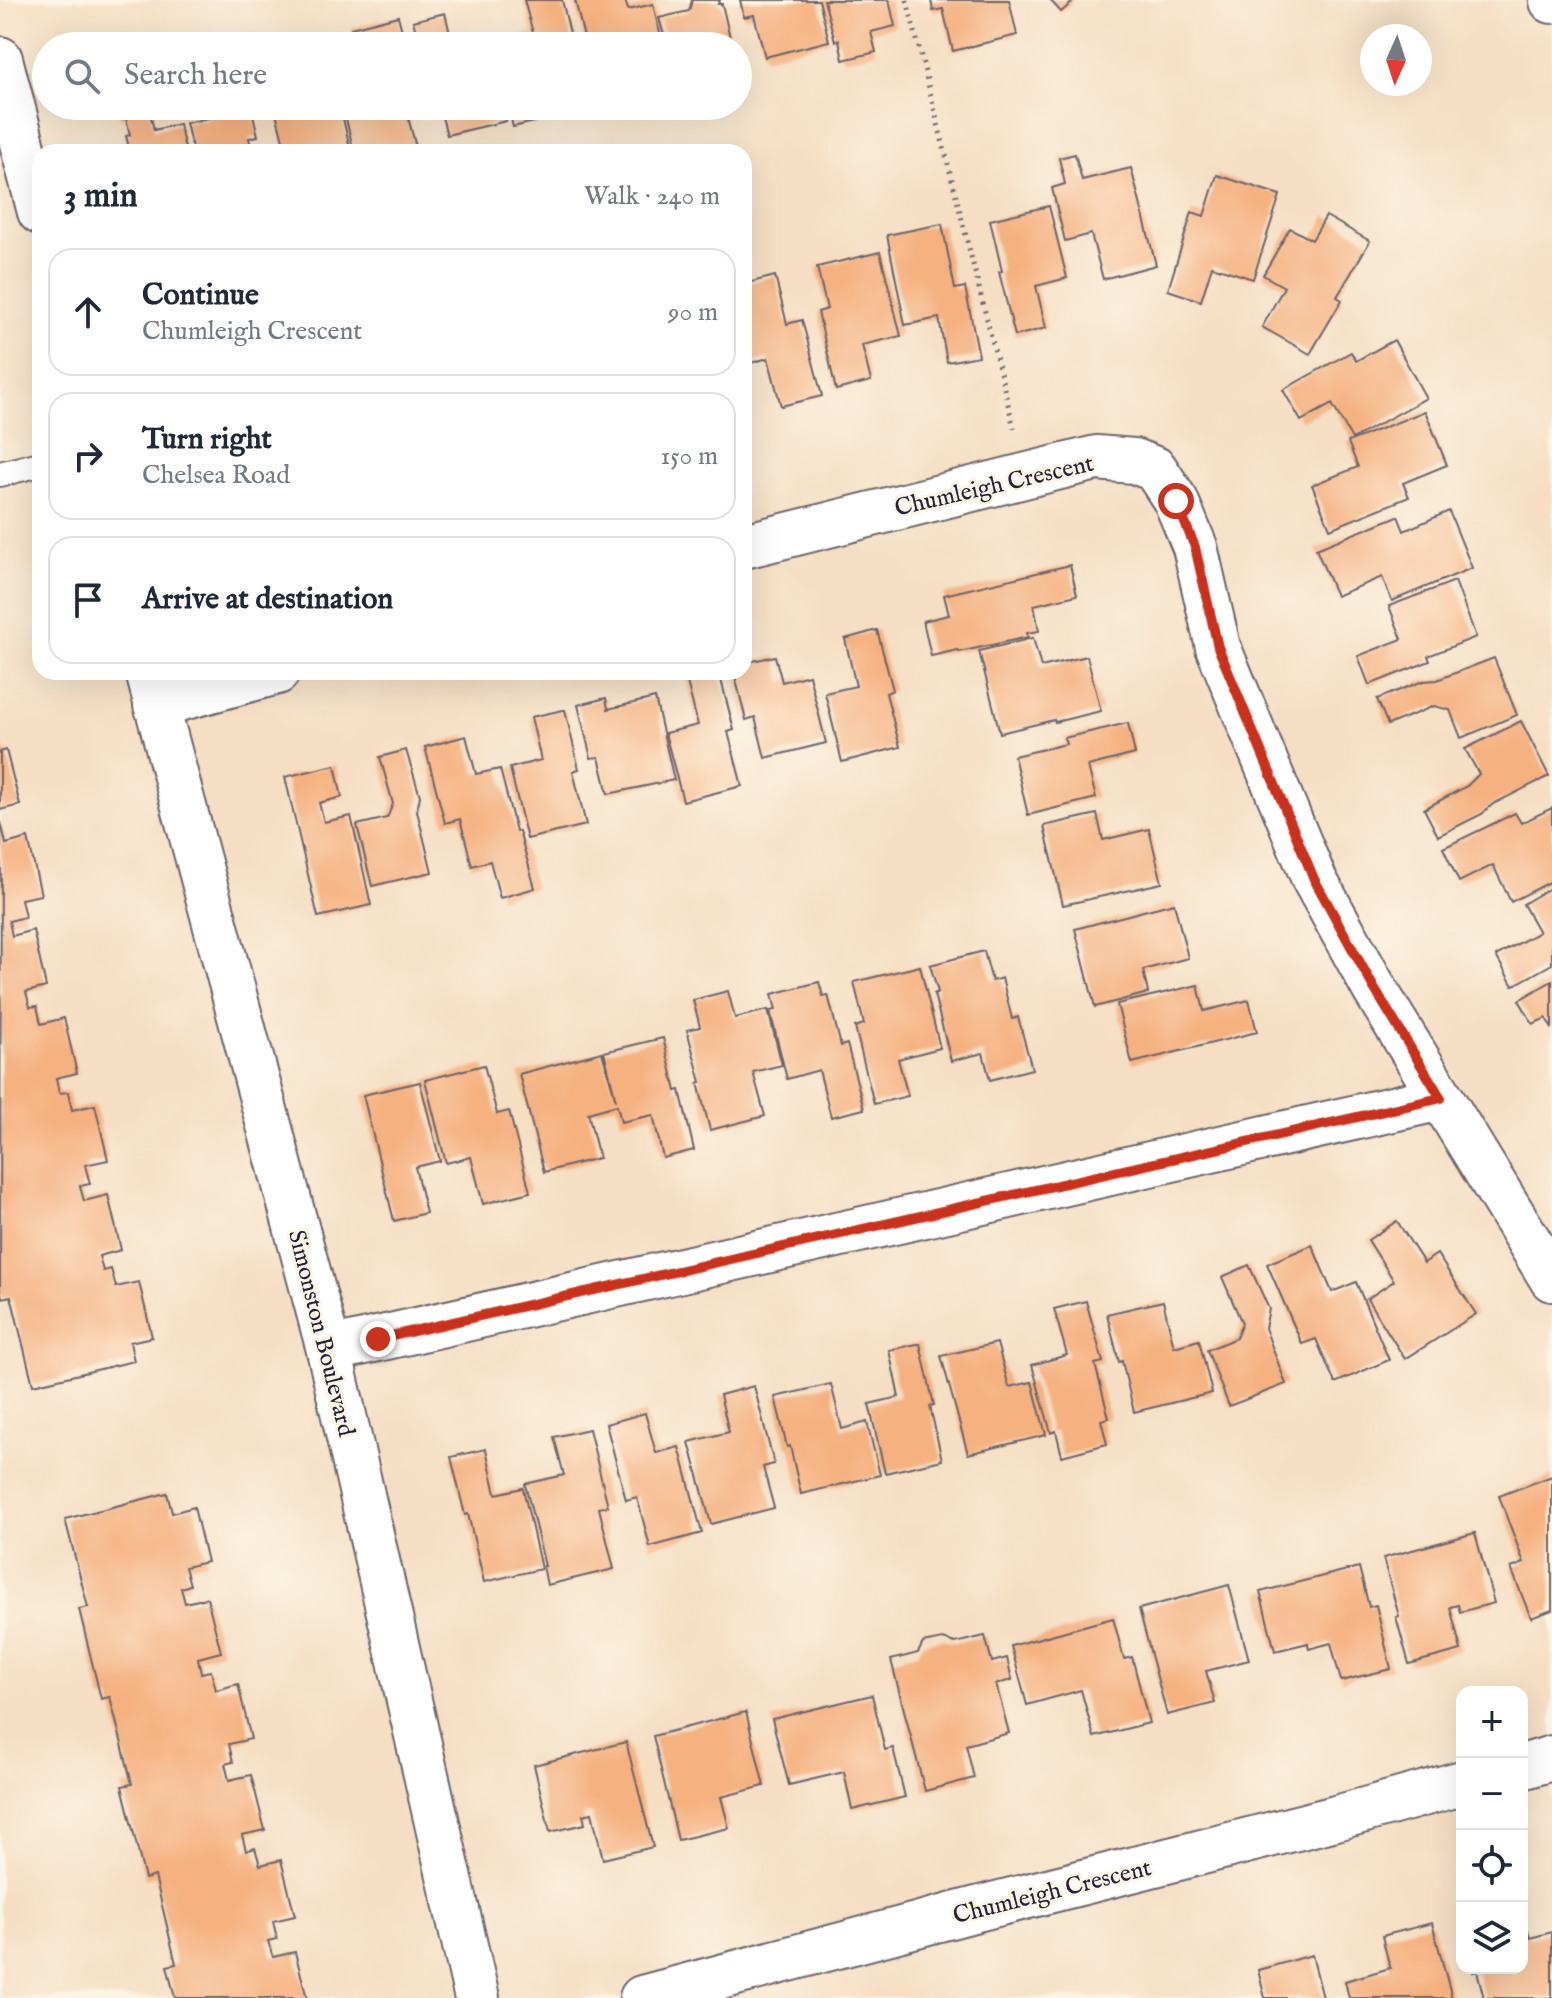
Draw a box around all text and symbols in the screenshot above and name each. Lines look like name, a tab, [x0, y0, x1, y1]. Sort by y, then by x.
north arrow	[1360, 24, 1432, 96]
search box	[32, 32, 752, 120]
icon: search	[60, 54, 104, 98]
text: Search here	[124, 57, 267, 95]
text: 3 min	[64, 175, 138, 218]
text: Walk · 240 m	[584, 180, 720, 213]
text: Continue	[142, 277, 259, 315]
icon: ahead	[66, 290, 110, 334]
text: 90 m	[668, 296, 718, 329]
text: Chumleigh Crescent	[142, 315, 362, 348]
text: Turn right	[142, 421, 272, 459]
icon: right	[66, 434, 110, 478]
text: 150 m	[660, 440, 718, 473]
street label: Chumleigh Crescent	[892, 448, 1097, 524]
text: Chelsea Road	[142, 459, 290, 492]
route start	[1158, 483, 1194, 519]
icon: arrive	[66, 578, 110, 622]
text: Arrive at destination	[142, 581, 393, 619]
street label: Simonston Boulevard	[280, 1227, 361, 1440]
route end	[360, 1321, 396, 1357]
map controls	[1456, 1686, 1528, 1974]
button: +	[1456, 1686, 1528, 1758]
button: −	[1456, 1758, 1528, 1830]
button: locate	[1456, 1830, 1528, 1902]
street label: Chumleigh Crescent	[950, 1853, 1155, 1932]
button: layers	[1456, 1902, 1528, 1974]

